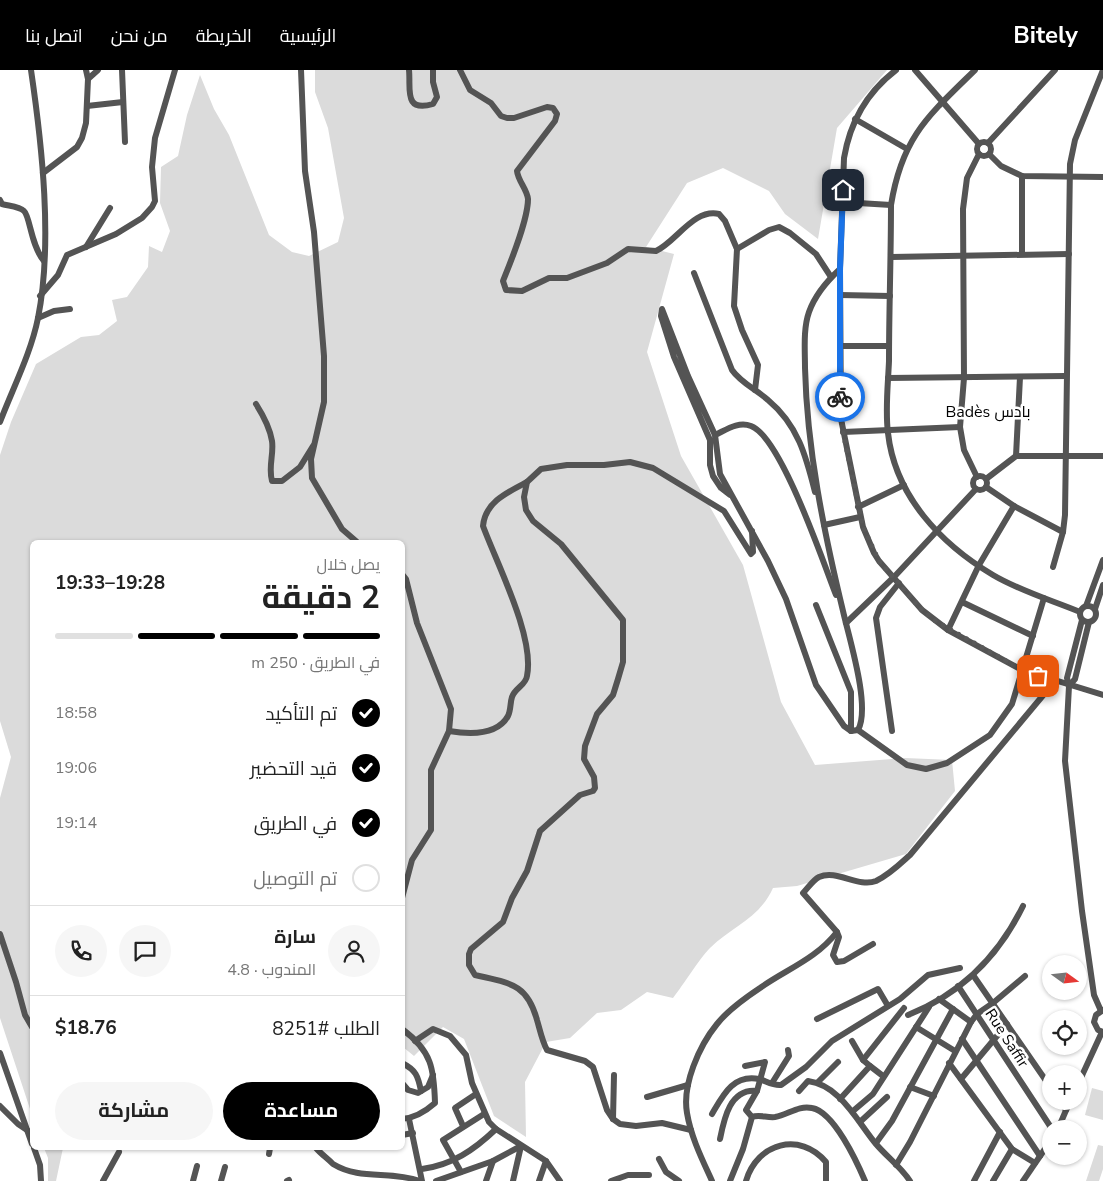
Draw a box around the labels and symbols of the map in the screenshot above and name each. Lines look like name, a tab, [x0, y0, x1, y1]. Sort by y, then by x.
pin	[822, 169, 864, 211]
courier	[815, 372, 865, 422]
district label: Badès بادس	[945, 401, 1031, 423]
pin	[1017, 655, 1059, 697]
north arrow	[1042, 955, 1088, 1000]
street label: Rue Saffir	[981, 1005, 1034, 1072]

